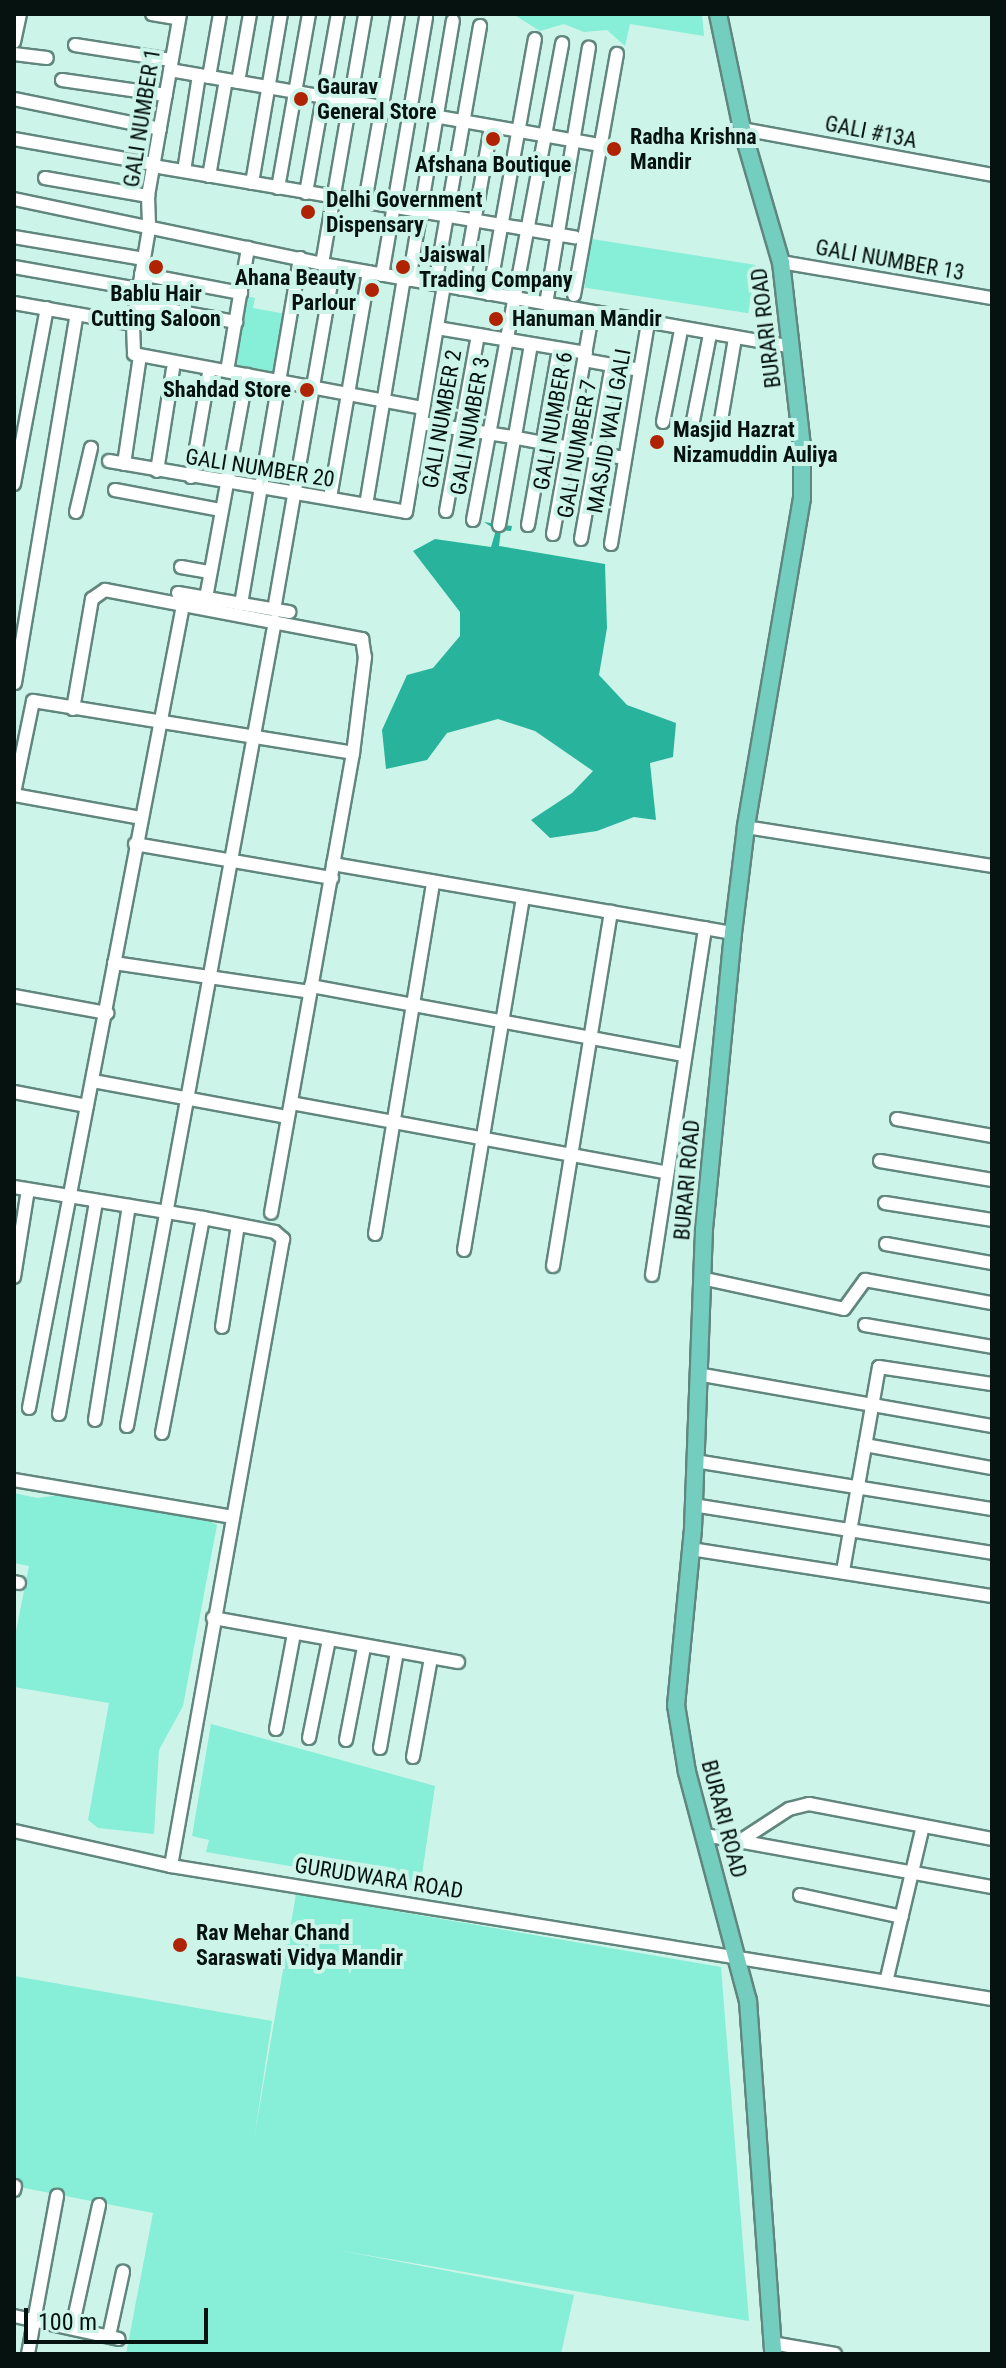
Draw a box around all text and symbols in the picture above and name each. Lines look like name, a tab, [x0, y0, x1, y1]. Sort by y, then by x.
street label: GALI NUMBER 1	[118, 47, 166, 189]
place label: Gaurav General Store	[317, 73, 437, 124]
marker: Gaurav General Store	[292, 90, 310, 108]
street label: GALI #13A	[823, 110, 919, 154]
place label: Radha Krishna Mandir	[630, 123, 757, 174]
marker: Afshana Boutique	[484, 130, 502, 148]
marker: Radha Krishna Mandir	[605, 140, 623, 158]
place label: Afshana Boutique	[415, 152, 571, 178]
place label: Delhi Government Dispensary	[326, 186, 482, 238]
marker: Delhi Government Dispensary	[297, 201, 319, 223]
street label: GALI NUMBER 13	[814, 234, 966, 286]
place label: Jaiswal Trading Company	[419, 241, 573, 292]
marker: Bablu Hair Cutting Saloon	[147, 258, 165, 276]
marker: Jaiswal Trading Company	[394, 258, 412, 276]
place label: Ahana Beauty Parlour	[235, 264, 356, 316]
street label: BURARI ROAD	[746, 266, 786, 390]
place label: Bablu Hair Cutting Saloon	[91, 280, 221, 332]
marker: Ahana Beauty Parlour	[363, 281, 381, 299]
place label: Hanuman Mandir	[512, 306, 662, 332]
marker: Hanuman Mandir	[487, 310, 505, 328]
street label: MASJID WALI GALI	[582, 347, 636, 515]
street label: GALI NUMBER 2	[417, 348, 467, 490]
street label: GALI NUMBER 6	[528, 350, 578, 492]
street label: GALI NUMBER 3	[445, 355, 495, 497]
place label: Shahdad Store	[163, 377, 291, 403]
street label: GALI NUMBER 7	[552, 378, 602, 520]
marker: Shahdad Store	[298, 381, 316, 399]
place label: Masjid Hazrat Nizamuddin Auliya	[673, 416, 838, 468]
marker: Masjid Hazrat Nizamuddin Auliya	[648, 433, 666, 451]
street label: GALI NUMBER 20	[184, 443, 336, 493]
street label: BURARI ROAD	[669, 1119, 705, 1241]
street label: BURARI ROAD	[696, 1757, 752, 1881]
street label: GURUDWARA ROAD	[293, 1852, 465, 1904]
place label: Rav Mehar Chand Saraswati Vidya Mandir	[196, 1919, 403, 1970]
marker: Rav Mehar Chand Saraswati Vidya Mandir	[171, 1936, 189, 1954]
scale bar	[28, 2292, 212, 2342]
text: 100 m	[38, 2308, 97, 2336]

